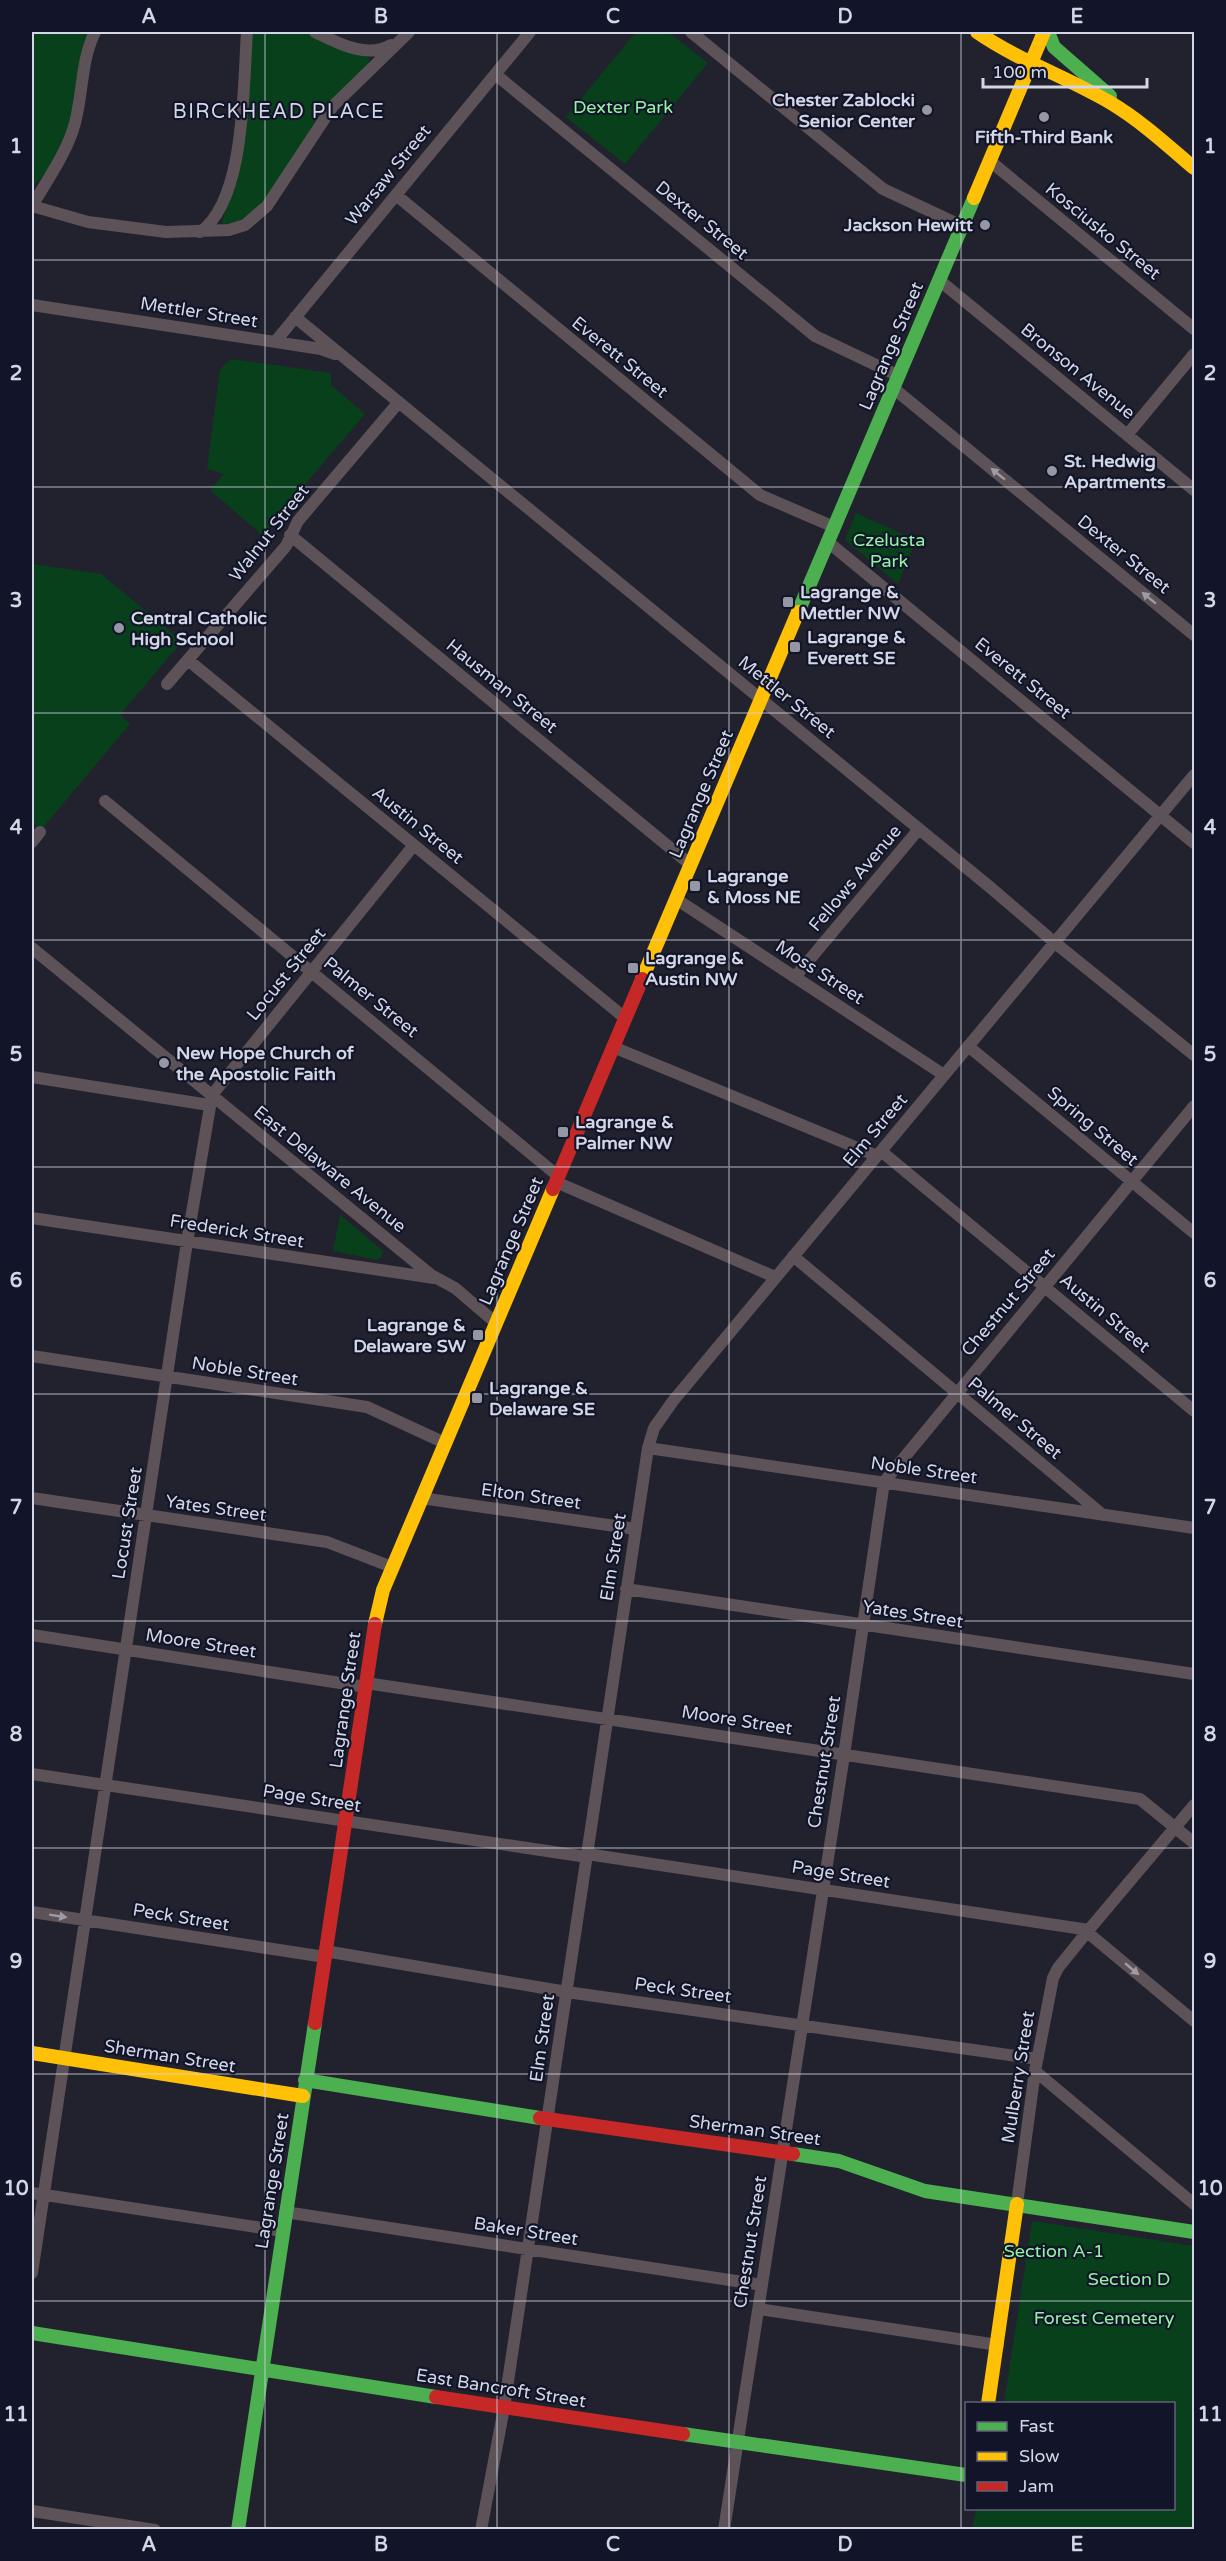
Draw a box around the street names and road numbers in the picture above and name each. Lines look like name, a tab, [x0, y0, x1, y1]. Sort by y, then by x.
street label: Warsaw Street	[341, 120, 435, 230]
street label: Dexter Street	[651, 176, 753, 264]
street label: Kosciusko Street	[1041, 178, 1165, 284]
street label: Lagrange Street	[854, 278, 928, 414]
street label: Mettler Street	[139, 292, 259, 332]
street label: Everett Street	[567, 311, 673, 403]
street label: Bronson Avenue	[1016, 318, 1140, 424]
street label: Walnut Street	[224, 480, 314, 586]
street label: Dexter Street	[1073, 510, 1175, 598]
street label: Everett Street	[970, 632, 1076, 724]
street label: Hausman Street	[442, 634, 562, 738]
street label: Mettler Street	[734, 651, 840, 743]
street label: Lagrange Street	[664, 726, 738, 862]
street label: Austin Street	[368, 781, 468, 869]
street label: Fellows Avenue	[804, 820, 906, 936]
street label: Locust Street	[242, 923, 330, 1025]
street label: Moss Street	[771, 935, 869, 1009]
street label: Palmer Street	[319, 952, 423, 1042]
street label: Spring Street	[1043, 1082, 1143, 1171]
street label: Elm Street	[838, 1089, 912, 1171]
street label: East Delaware Avenue	[249, 1101, 411, 1237]
street label: Lagrange Street	[474, 1173, 548, 1309]
street label: Frederick Street	[168, 1210, 306, 1252]
street label: Chestnut Street	[957, 1244, 1060, 1360]
street label: Austin Street	[1055, 1269, 1155, 1357]
street label: Noble Street	[190, 1352, 300, 1390]
street label: Palmer Street	[964, 1372, 1067, 1464]
street label: Noble Street	[869, 1452, 979, 1488]
street label: Locust Street	[107, 1465, 147, 1581]
street label: Elton Street	[480, 1478, 583, 1514]
street label: Yates Street	[164, 1490, 268, 1526]
street label: Elm Street	[595, 1511, 631, 1602]
street label: Yates Street	[861, 1595, 965, 1633]
street label: Moore Street	[144, 1623, 258, 1663]
street label: Lagrange Street	[325, 1630, 365, 1770]
street label: Chestnut Street	[803, 1694, 845, 1830]
street label: Moore Street	[680, 1700, 794, 1740]
street label: Page Street	[261, 1779, 363, 1817]
street label: Page Street	[790, 1855, 892, 1893]
street label: Peck Street	[131, 1899, 231, 1936]
street label: Peck Street	[633, 1972, 733, 2008]
street label: Elm Street	[525, 1992, 559, 2083]
street label: Mulberry Street	[997, 2009, 1039, 2145]
street label: Sherman Street	[103, 2035, 237, 2077]
street label: Sherman Street	[688, 2110, 822, 2150]
street label: Lagrange Street	[250, 2111, 294, 2251]
street label: Chestnut Street	[729, 2174, 771, 2310]
street label: Baker Street	[472, 2212, 580, 2250]
street label: East Bancroft Street	[414, 2364, 588, 2412]

